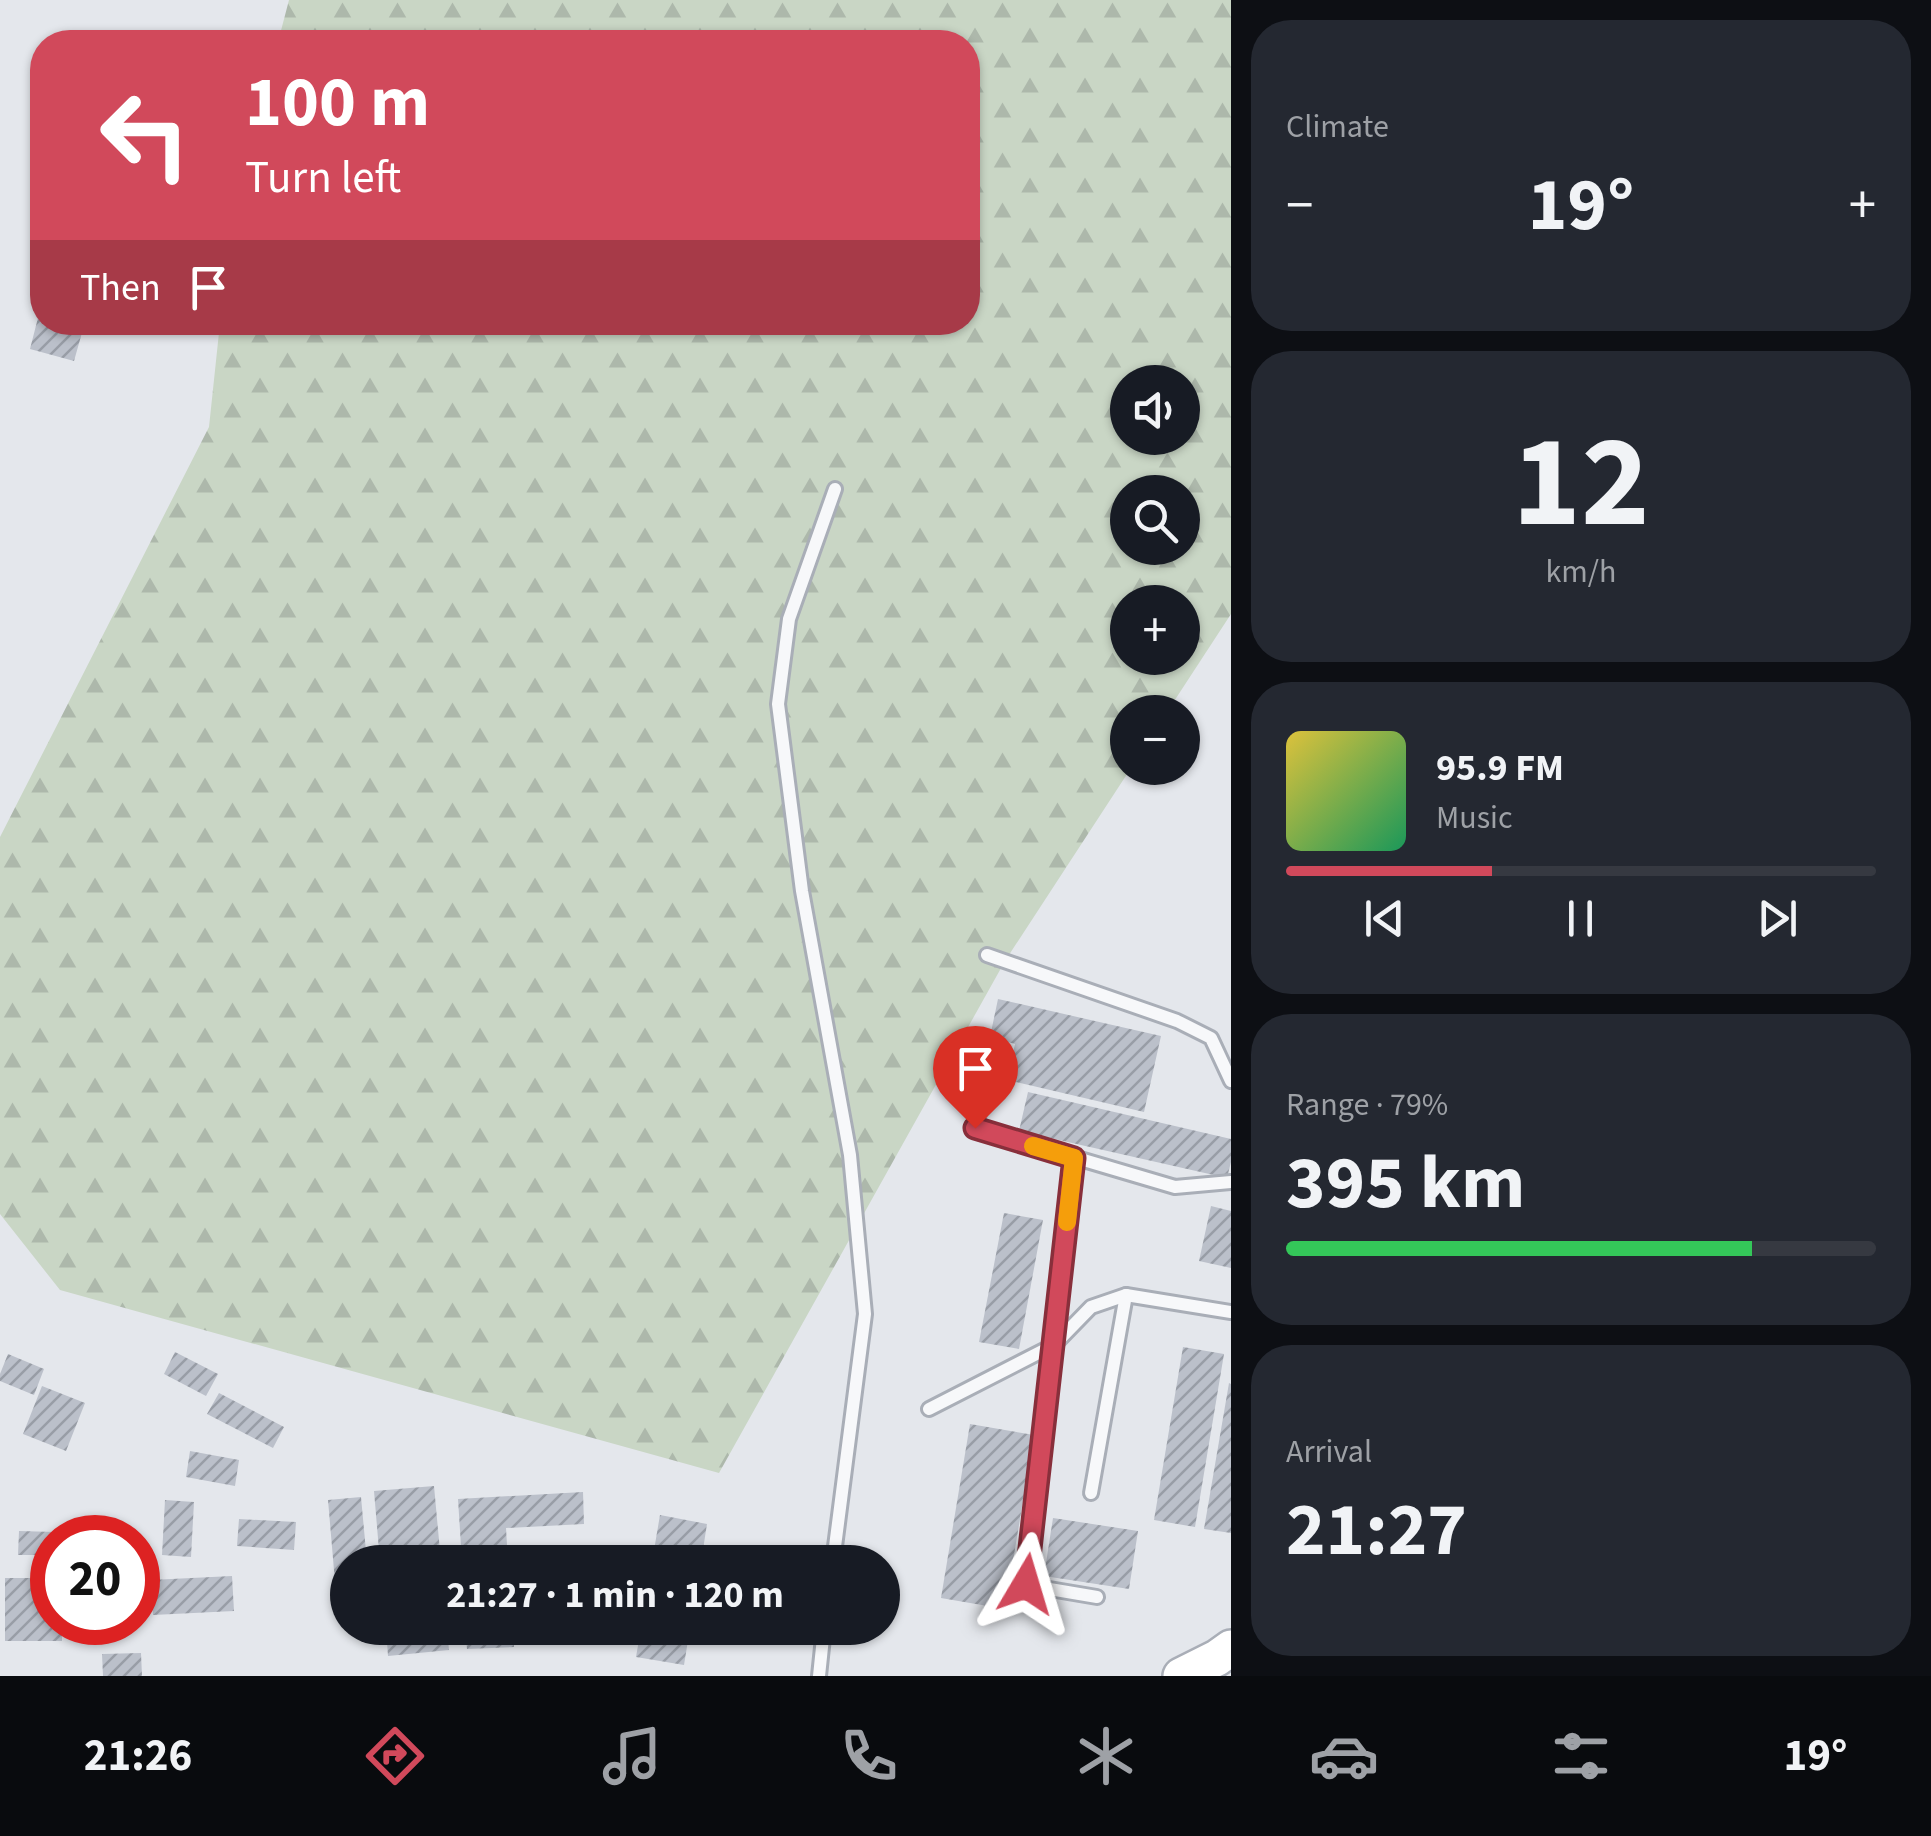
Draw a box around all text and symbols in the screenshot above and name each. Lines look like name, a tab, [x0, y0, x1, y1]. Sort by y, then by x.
text: 100 m	[245, 53, 430, 153]
icon: left	[80, 70, 210, 200]
text: Climate	[1286, 104, 1389, 150]
text: Turn left	[245, 146, 401, 210]
text: 19°	[1528, 152, 1634, 259]
text: −	[1286, 167, 1313, 245]
text: +	[1849, 167, 1876, 245]
icon: arrive	[181, 260, 236, 315]
text: Then	[80, 261, 161, 315]
map controls	[1110, 365, 1200, 785]
button: sound	[1110, 365, 1200, 455]
text: 12	[1512, 391, 1650, 576]
button: search	[1110, 475, 1200, 565]
text: km/h	[1546, 549, 1616, 595]
button: +	[1110, 585, 1200, 675]
button: −	[1110, 695, 1200, 785]
text: 95.9 FM	[1436, 741, 1564, 795]
text: Music	[1436, 795, 1513, 841]
icon: previous	[1357, 891, 1412, 946]
icon: pause	[1553, 891, 1608, 946]
icon: next	[1750, 891, 1805, 946]
pin	[933, 1026, 1018, 1129]
icon: arrive	[948, 1041, 1003, 1096]
text: Range · 79%	[1286, 1082, 1448, 1128]
text: 395 km	[1286, 1130, 1525, 1237]
text: Arrival	[1286, 1429, 1372, 1475]
text: 21:27	[1286, 1477, 1467, 1584]
speed limit sign: 20	[30, 1515, 160, 1645]
position arrow	[974, 1532, 1078, 1636]
text: 21:27 · 1 min · 120 m	[446, 1568, 784, 1622]
icon: directions	[360, 1721, 430, 1791]
icon: music	[597, 1721, 667, 1791]
icon: phone	[834, 1721, 904, 1791]
icon: climate	[1071, 1721, 1141, 1791]
icon: car	[1309, 1721, 1379, 1791]
icon: filters	[1546, 1721, 1616, 1791]
text: 21:26	[84, 1724, 192, 1788]
text: 19°	[1783, 1724, 1847, 1788]

